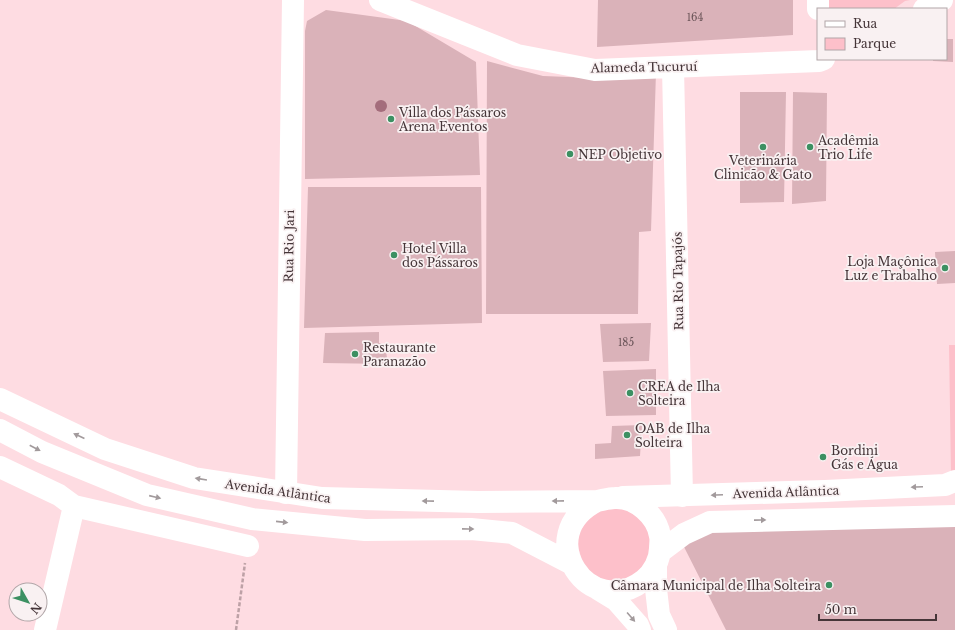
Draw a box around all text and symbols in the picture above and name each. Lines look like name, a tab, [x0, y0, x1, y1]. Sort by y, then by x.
legend	[817, 8, 947, 60]
house number: 164	[687, 11, 704, 24]
text: Rua	[853, 16, 877, 31]
text: Parque	[853, 36, 896, 51]
street label: Alameda Tucuruí	[590, 59, 698, 75]
place label: Villa dos Pássaros Arena Eventos	[398, 105, 506, 134]
marker: Villa dos Pássaros Arena Eventos	[386, 114, 396, 124]
place label: Acadêmia Trio Life	[817, 133, 879, 162]
marker: Veterinária Clinicão & Gato	[758, 142, 768, 152]
marker: Acadêmia Trio Life	[805, 142, 815, 152]
place label: NEP Objetivo	[578, 147, 662, 162]
marker: NEP Objetivo	[565, 149, 575, 159]
place label: Veterinária Clinicão & Gato	[714, 153, 812, 182]
street label: Rua Rio Jari	[281, 209, 297, 283]
street label: Rua Rio Tapajós	[670, 232, 686, 330]
place label: Hotel Villa dos Pássaros	[402, 241, 478, 270]
marker: Hotel Villa dos Pássaros	[389, 250, 399, 260]
place label: Loja Maçônica Luz e Trabalho	[845, 254, 937, 283]
marker: Loja Maçônica Luz e Trabalho	[940, 263, 950, 273]
house number: 185	[618, 336, 634, 349]
place label: Restaurante Paranazão	[363, 340, 436, 369]
marker: Restaurante Paranazão	[350, 349, 360, 359]
place label: CREA de Ilha Solteira	[638, 379, 721, 408]
marker: CREA de Ilha Solteira	[625, 388, 635, 398]
place label: OAB de Ilha Solteira	[635, 421, 710, 450]
marker: OAB de Ilha Solteira	[622, 430, 632, 440]
one-way arrow	[73, 433, 85, 439]
place label: Bordini Gás e Água	[831, 443, 898, 472]
one-way arrow	[29, 445, 40, 451]
marker: Bordini Gás e Água	[818, 452, 828, 462]
one-way arrow	[195, 476, 208, 482]
street label: Avenida Atlântica	[223, 476, 332, 506]
street label: Avenida Atlântica	[731, 483, 840, 501]
one-way arrow	[911, 483, 923, 490]
one-way arrow	[711, 491, 723, 498]
one-way arrow	[149, 494, 161, 500]
one-way arrow	[421, 498, 434, 504]
one-way arrow	[551, 498, 564, 504]
one-way arrow	[754, 517, 767, 523]
one-way arrow	[276, 518, 288, 525]
one-way arrow	[462, 526, 475, 532]
place label: Câmara Municipal de Ilha Solteira	[611, 578, 821, 593]
marker: Câmara Municipal de Ilha Solteira	[824, 580, 834, 590]
north arrow	[8, 582, 48, 622]
scale bar	[819, 596, 936, 622]
text: N	[27, 600, 44, 617]
text: 50 m	[825, 602, 857, 617]
one-way arrow	[626, 611, 635, 622]

